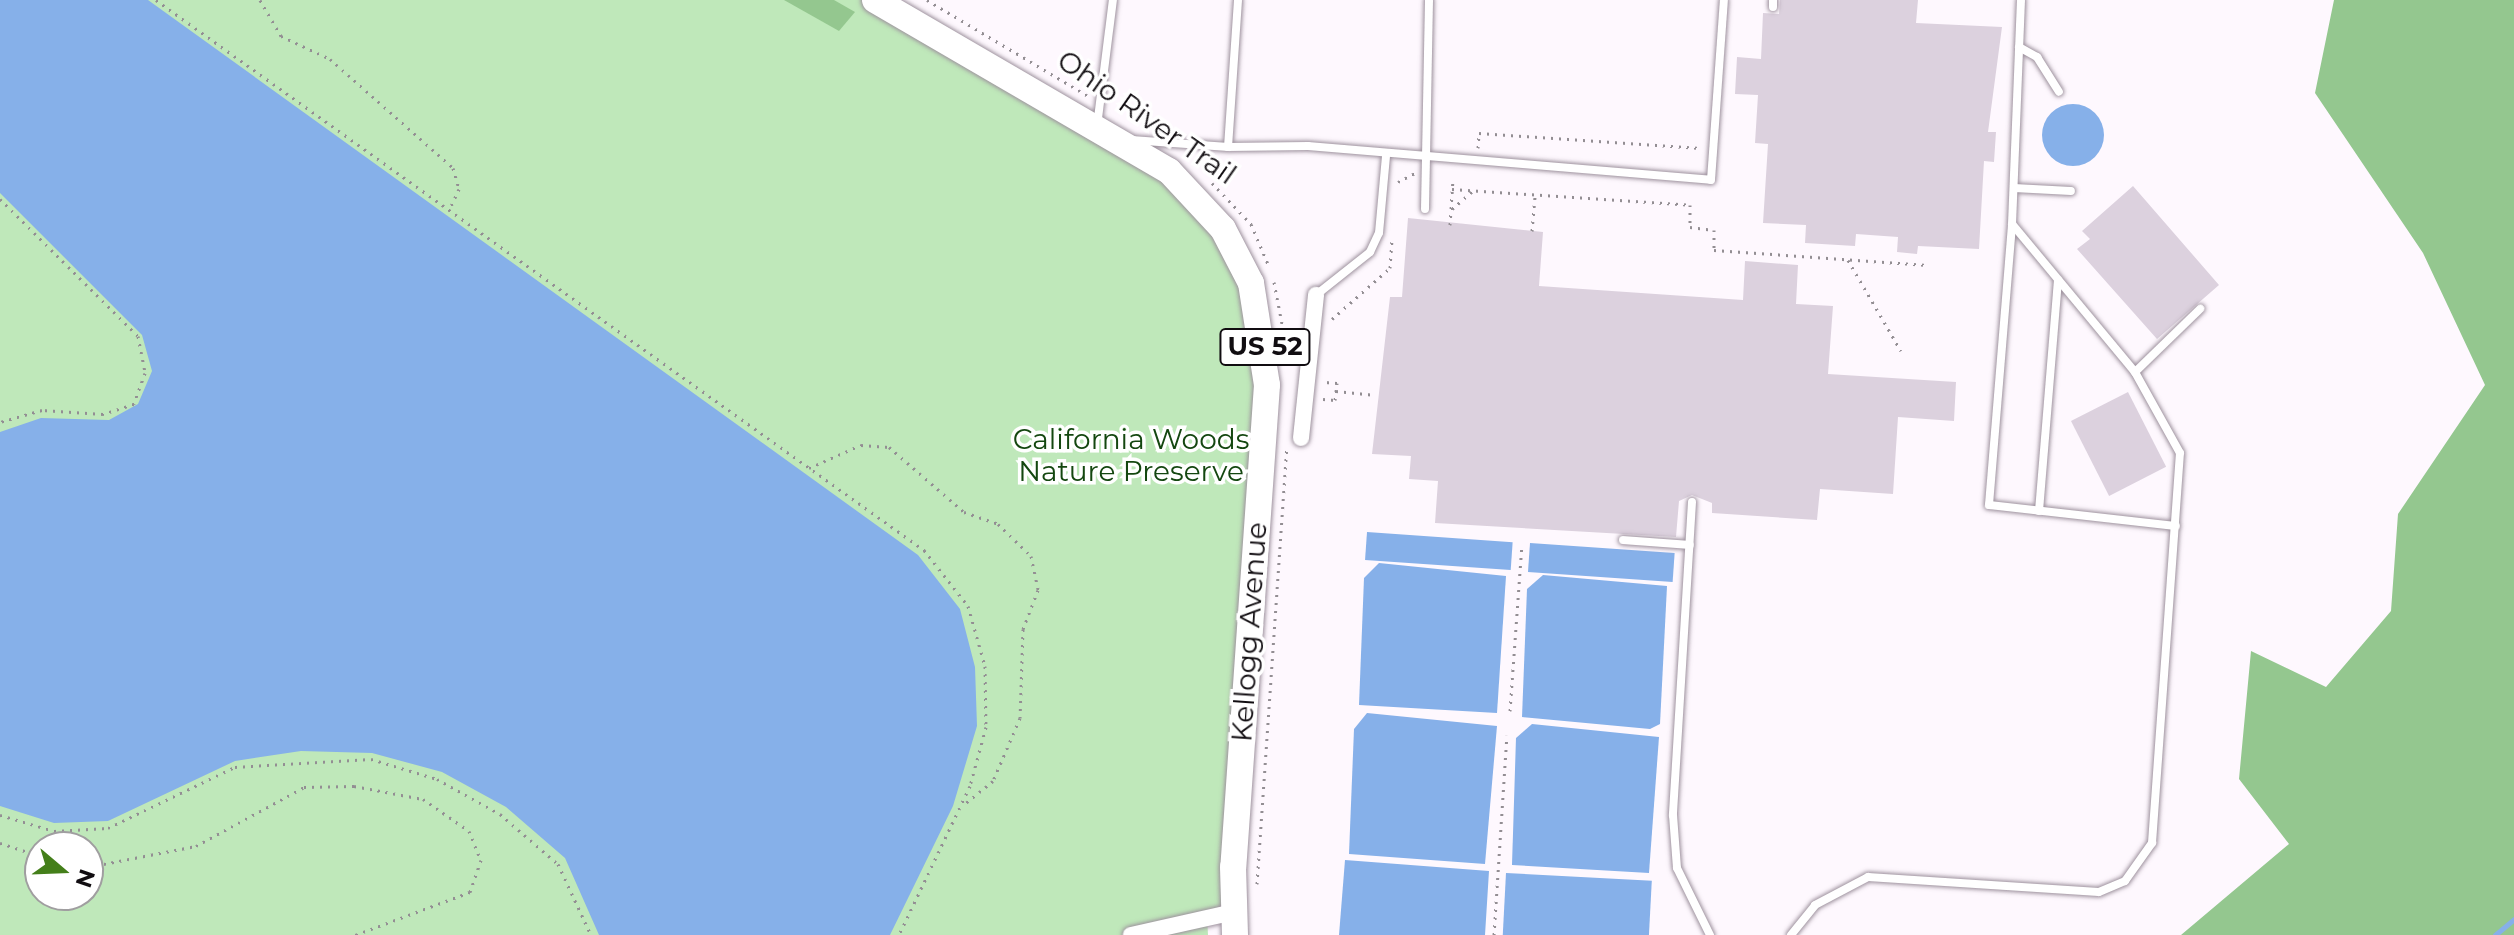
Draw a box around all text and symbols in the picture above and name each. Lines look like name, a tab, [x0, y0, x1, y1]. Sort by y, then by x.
street label: Ohio River Trail	[1051, 43, 1243, 191]
road number: US 52	[1219, 325, 1311, 369]
park label: California Woods Nature Preserve	[1013, 422, 1249, 488]
street label: Kellogg Avenue	[1225, 521, 1273, 743]
north arrow	[24, 831, 104, 911]
text: N	[70, 866, 101, 891]

